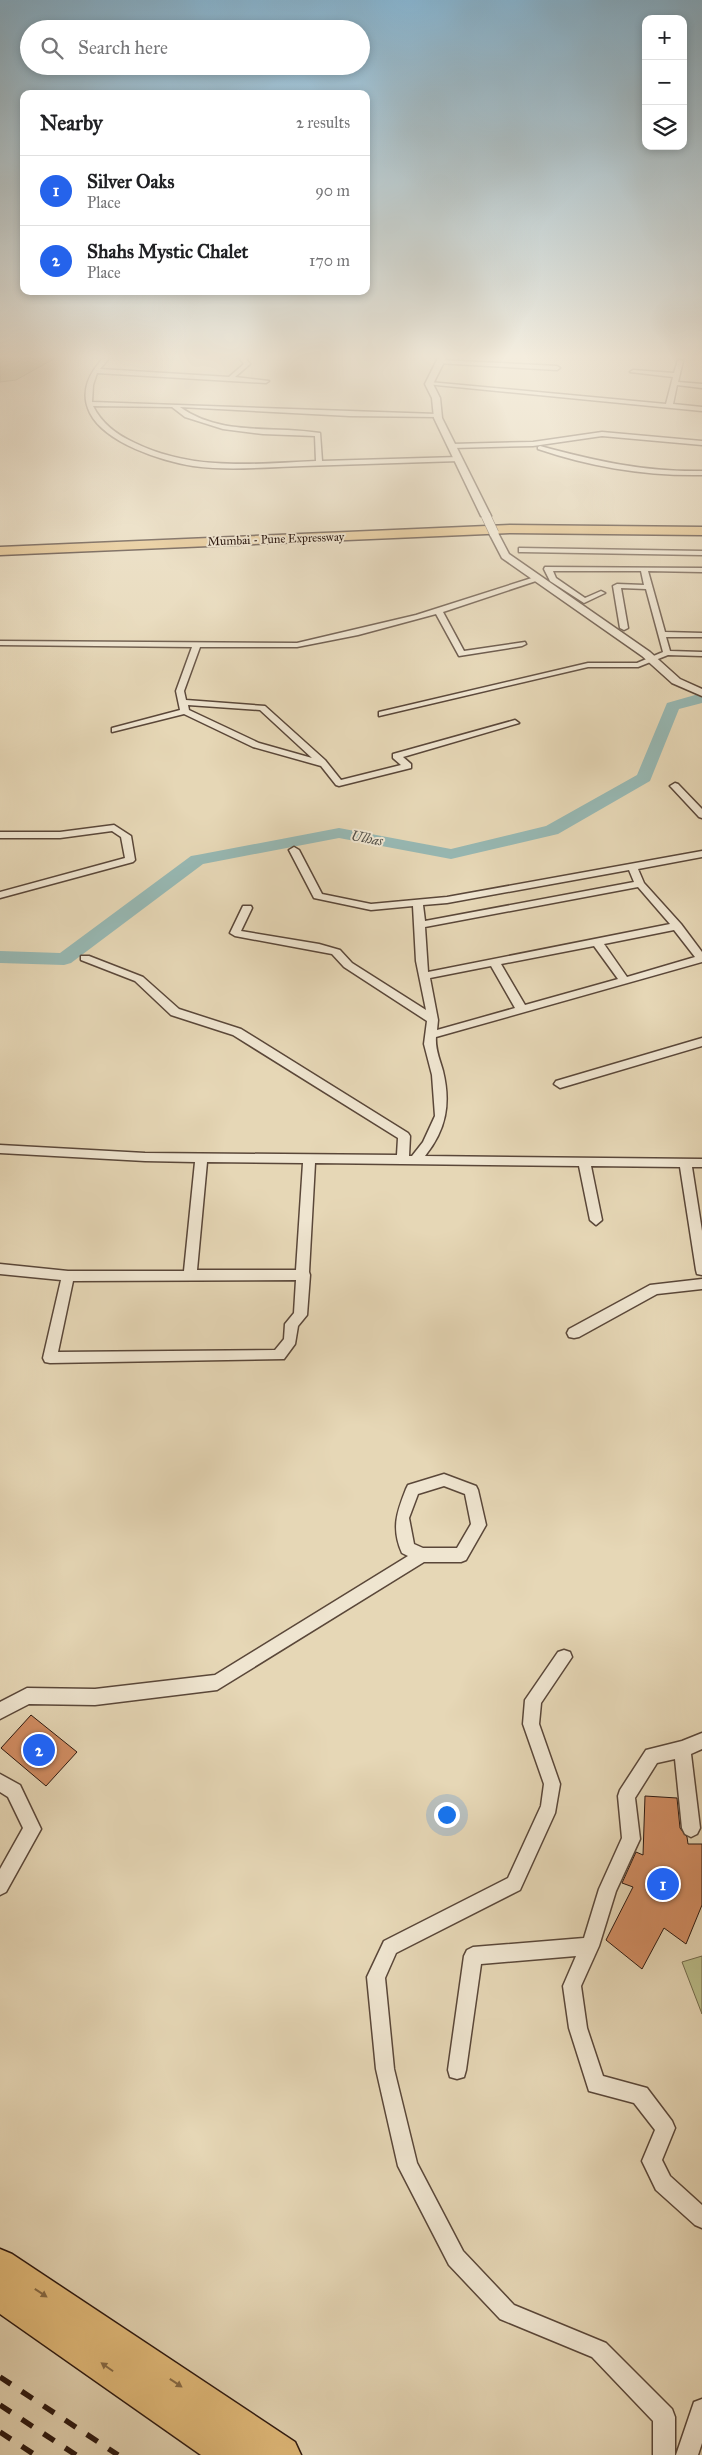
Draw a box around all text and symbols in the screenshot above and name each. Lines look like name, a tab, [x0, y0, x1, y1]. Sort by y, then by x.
map controls	[642, 15, 687, 150]
button: +	[642, 15, 687, 60]
search box	[20, 20, 370, 75]
icon: search	[38, 34, 66, 62]
text: Search here	[78, 36, 168, 59]
button: −	[642, 60, 687, 105]
button: layers	[642, 105, 687, 150]
text: Nearby	[40, 110, 103, 136]
text: 2 results	[296, 113, 350, 132]
text: Silver Oaks	[87, 170, 174, 193]
text: 1	[53, 181, 59, 200]
text: 90 m	[315, 181, 350, 200]
text: Place	[87, 193, 121, 212]
text: Shahs Mystic Chalet	[87, 240, 248, 263]
text: 2	[52, 251, 60, 270]
text: 170 m	[309, 251, 350, 270]
text: Place	[87, 263, 121, 282]
street label: Mumbai - Pune Expressway	[207, 530, 345, 548]
water label: Ulhas	[349, 827, 385, 850]
pin: 2	[23, 1731, 55, 1769]
your location	[434, 1802, 460, 1828]
pin: 1	[647, 1865, 679, 1903]
one-way arrow	[34, 2288, 47, 2298]
one-way arrow	[100, 2362, 114, 2372]
one-way arrow	[169, 2378, 182, 2388]

